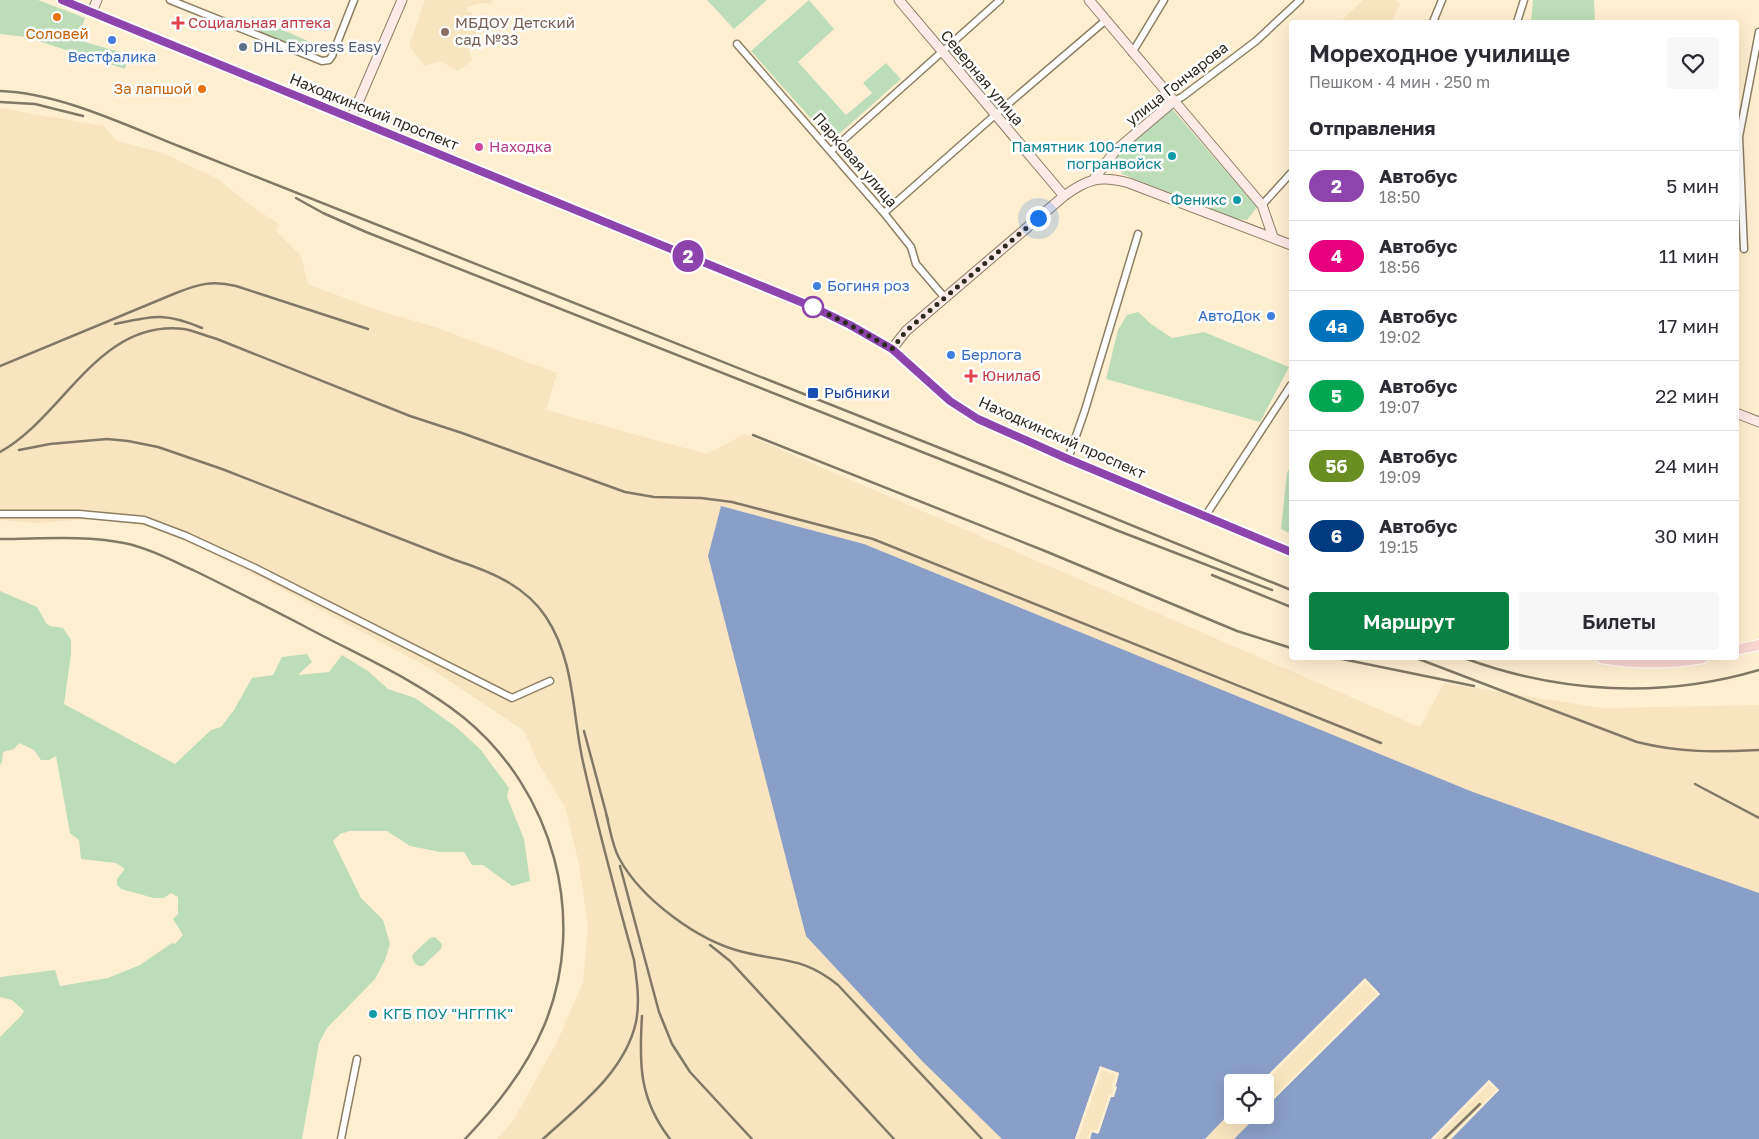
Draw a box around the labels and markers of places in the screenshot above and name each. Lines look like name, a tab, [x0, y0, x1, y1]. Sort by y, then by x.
marker: Соловей	[51, 11, 63, 23]
place label: Социальная аптека	[188, 13, 331, 31]
place label: МБДОУ Детский сад №33	[455, 13, 575, 48]
marker: Социальная аптека	[172, 17, 184, 29]
place label: Соловей	[25, 24, 89, 42]
marker: МБДОУ Детский сад №33	[439, 26, 451, 38]
marker: Вестфалика	[106, 34, 118, 46]
place label: DHL Express Easy	[253, 37, 382, 55]
marker: DHL Express Easy	[237, 41, 249, 53]
place label: Вестфалика	[68, 47, 156, 65]
place label: За лапшой	[114, 79, 192, 97]
marker: За лапшой	[196, 83, 208, 95]
place label: Находка	[489, 137, 552, 155]
place label: Памятник 100-летия погранвойск	[1012, 137, 1162, 172]
marker: Находка	[473, 141, 485, 153]
marker: Памятник 100-летия погранвойск	[1166, 150, 1178, 162]
place label: Феникс	[1171, 190, 1227, 208]
marker: Феникс	[1231, 194, 1243, 206]
place label: Богиня роз	[827, 276, 910, 294]
marker: Богиня роз	[811, 280, 823, 292]
unlabelled marker	[802, 296, 824, 318]
place label: АвтоДок	[1198, 306, 1261, 324]
marker: АвтоДок	[1265, 310, 1277, 322]
place label: Берлога	[961, 345, 1022, 363]
marker: Берлога	[945, 349, 957, 361]
place label: Юнилаб	[982, 366, 1041, 384]
marker: Юнилаб	[964, 369, 978, 383]
place label: Рыбники	[824, 383, 890, 401]
marker: Рыбники	[806, 386, 820, 400]
place label: КГБ ПОУ "НГГПК"	[383, 1004, 513, 1022]
marker: КГБ ПОУ "НГГПК"	[367, 1008, 379, 1020]

